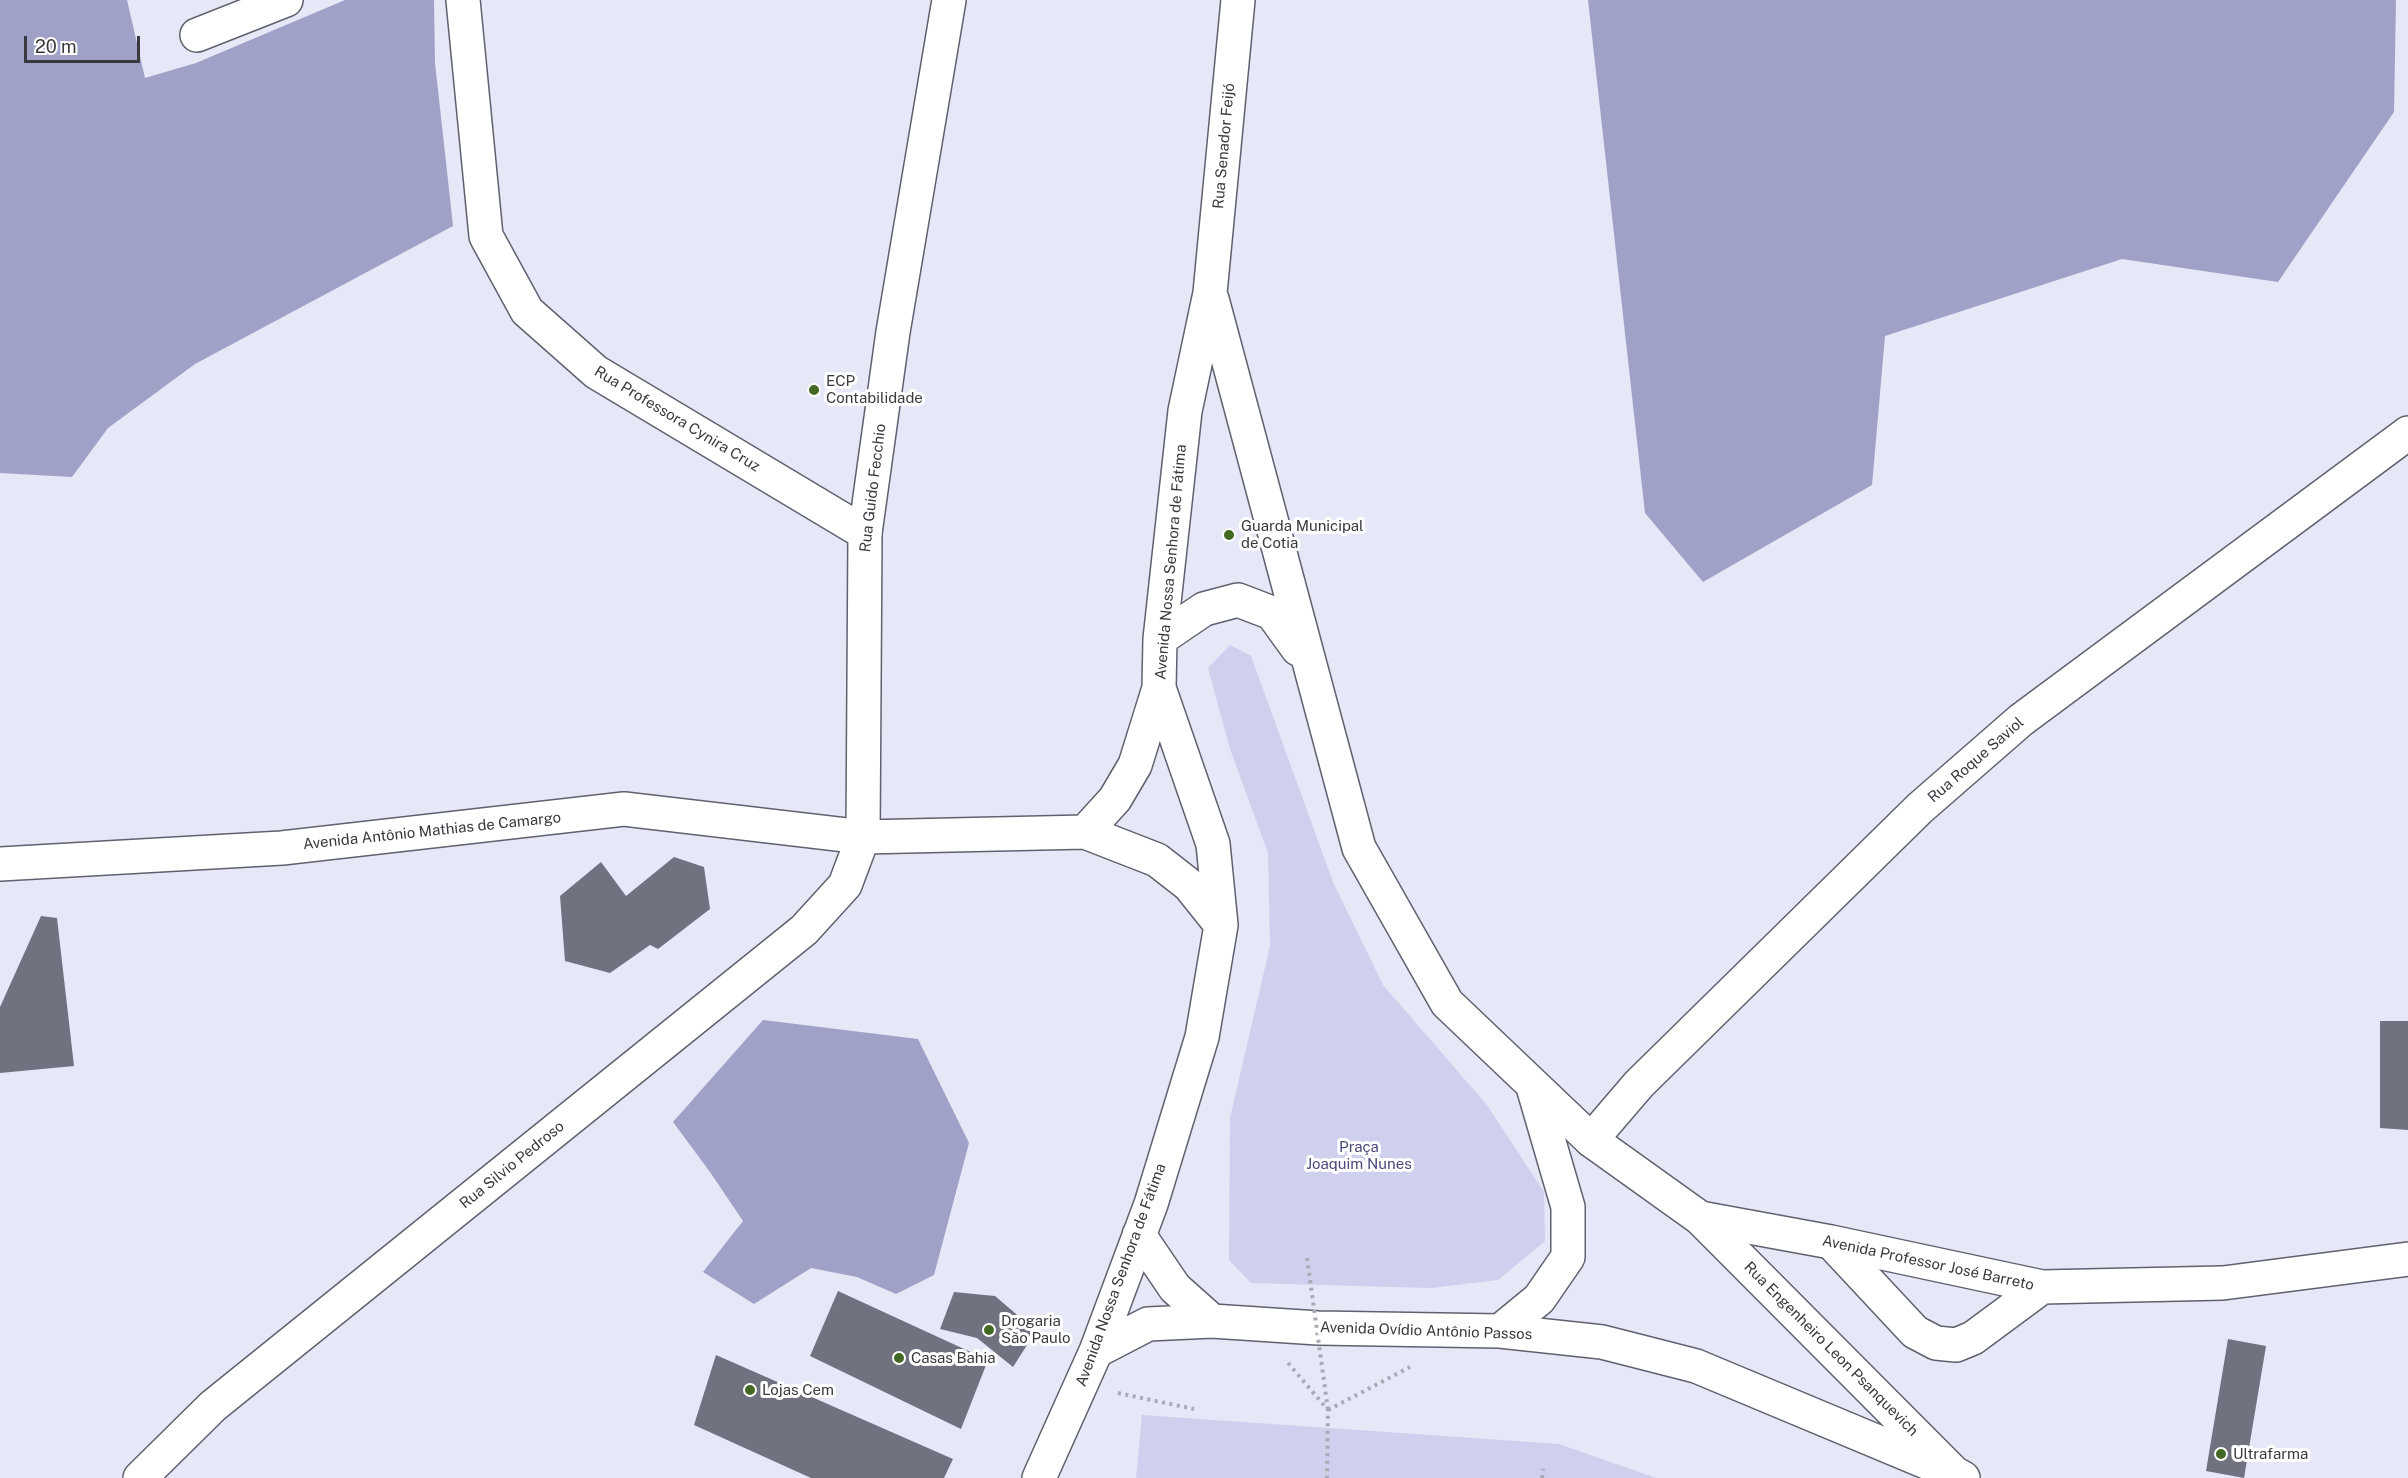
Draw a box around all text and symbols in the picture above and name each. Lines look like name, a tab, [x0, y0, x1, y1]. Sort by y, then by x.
scale bar	[27, 24, 142, 62]
text: 20 m	[35, 36, 77, 57]
street label: Rua Senador Feijó	[1210, 82, 1238, 210]
street label: Rua Professora Cynira Cruz	[591, 362, 763, 476]
place label: ECP Contabilidade	[826, 372, 923, 407]
marker: ECP Contabilidade	[807, 383, 821, 397]
street label: Rua Guido Fecchio	[856, 423, 890, 553]
street label: Avenida Nossa Senhora de Fátima	[1152, 444, 1190, 680]
place label: Guarda Municipal de Cotia	[1241, 517, 1364, 552]
marker: Guarda Municipal de Cotia	[1222, 528, 1236, 542]
street label: Rua Roque Saviol	[1924, 713, 2028, 807]
street label: Avenida Antônio Mathias de Camargo	[302, 808, 562, 854]
street label: Rua Silvio Pedroso	[456, 1117, 568, 1213]
park label: Praça Joaquim Nunes	[1306, 1138, 1412, 1173]
street label: Avenida Nossa Senhora de Fátima	[1072, 1161, 1170, 1389]
street label: Avenida Professor José Barreto	[1820, 1232, 2036, 1294]
street label: Rua Engenheiro Leon Psanquevich	[1740, 1258, 1922, 1440]
place label: Drogaria São Paulo	[1001, 1312, 1071, 1347]
street label: Avenida Ovídio Antônio Passos	[1320, 1318, 1532, 1344]
marker: Drogaria São Paulo	[982, 1323, 996, 1337]
place label: Casas Bahia	[911, 1349, 996, 1367]
marker: Casas Bahia	[892, 1351, 906, 1365]
place label: Lojas Cem	[762, 1381, 834, 1399]
marker: Lojas Cem	[743, 1383, 757, 1397]
place label: Ultrafarma	[2233, 1445, 2308, 1463]
marker: Ultrafarma	[2214, 1447, 2228, 1461]

